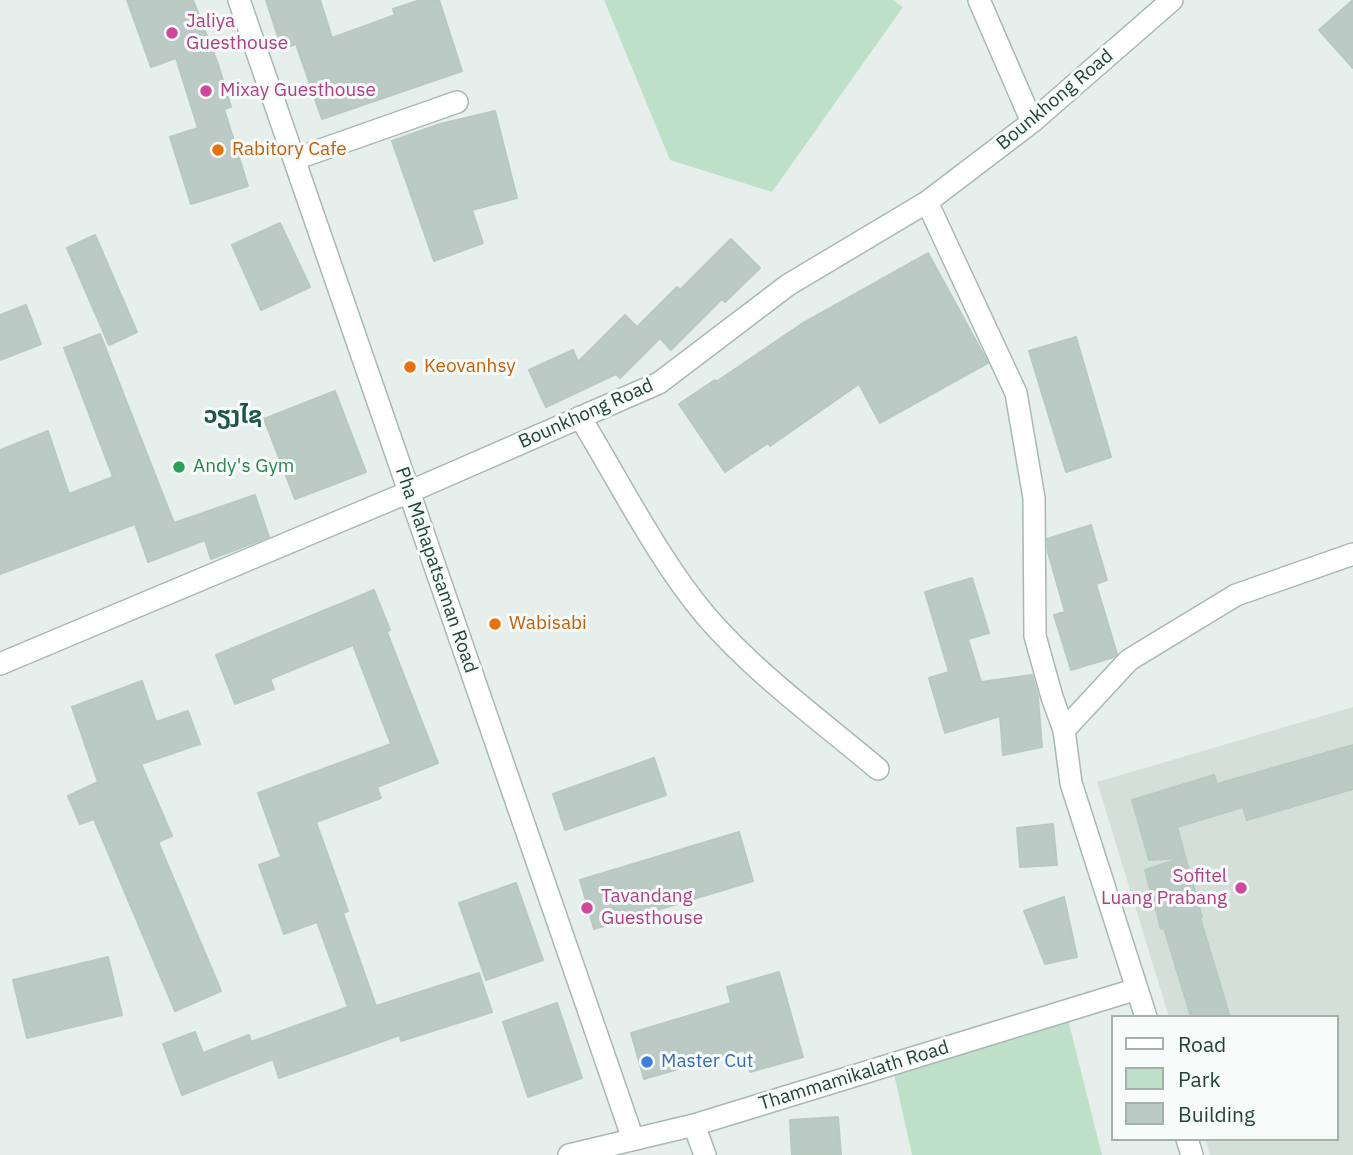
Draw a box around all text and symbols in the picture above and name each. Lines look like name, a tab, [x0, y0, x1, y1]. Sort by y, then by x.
place label: Jaliya Guesthouse	[186, 11, 288, 55]
marker: Jaliya Guesthouse	[164, 25, 180, 41]
street label: Bounkhong Road	[992, 45, 1118, 155]
place label: Mixay Guesthouse	[220, 80, 376, 102]
marker: Mixay Guesthouse	[198, 83, 214, 99]
place label: Rabitory Cafe	[232, 139, 347, 161]
marker: Rabitory Cafe	[210, 142, 226, 158]
place label: Keovanhsy	[424, 356, 516, 378]
marker: Keovanhsy	[402, 359, 418, 375]
street label: Bounkhong Road	[515, 374, 657, 454]
district label: ວຽງໄຊ	[204, 402, 262, 430]
place label: Andy's Gym	[193, 456, 294, 478]
marker: Andy's Gym	[171, 459, 187, 475]
street label: Pha Mahapatsaman Road	[390, 464, 482, 676]
place label: Wabisabi	[509, 613, 587, 635]
marker: Wabisabi	[487, 616, 503, 632]
place label: Sofitel Luang Prabang	[1101, 866, 1227, 910]
marker: Sofitel Luang Prabang	[1233, 880, 1249, 896]
place label: Tavandang Guesthouse	[601, 886, 703, 930]
marker: Tavandang Guesthouse	[579, 900, 595, 916]
legend	[1112, 1015, 1339, 1141]
text: Road	[1178, 1030, 1226, 1058]
street label: Thammamikalath Road	[756, 1036, 952, 1116]
place label: Master Cut	[661, 1051, 753, 1073]
marker: Master Cut	[639, 1054, 655, 1070]
text: Park	[1178, 1065, 1221, 1093]
text: Building	[1178, 1100, 1255, 1128]

